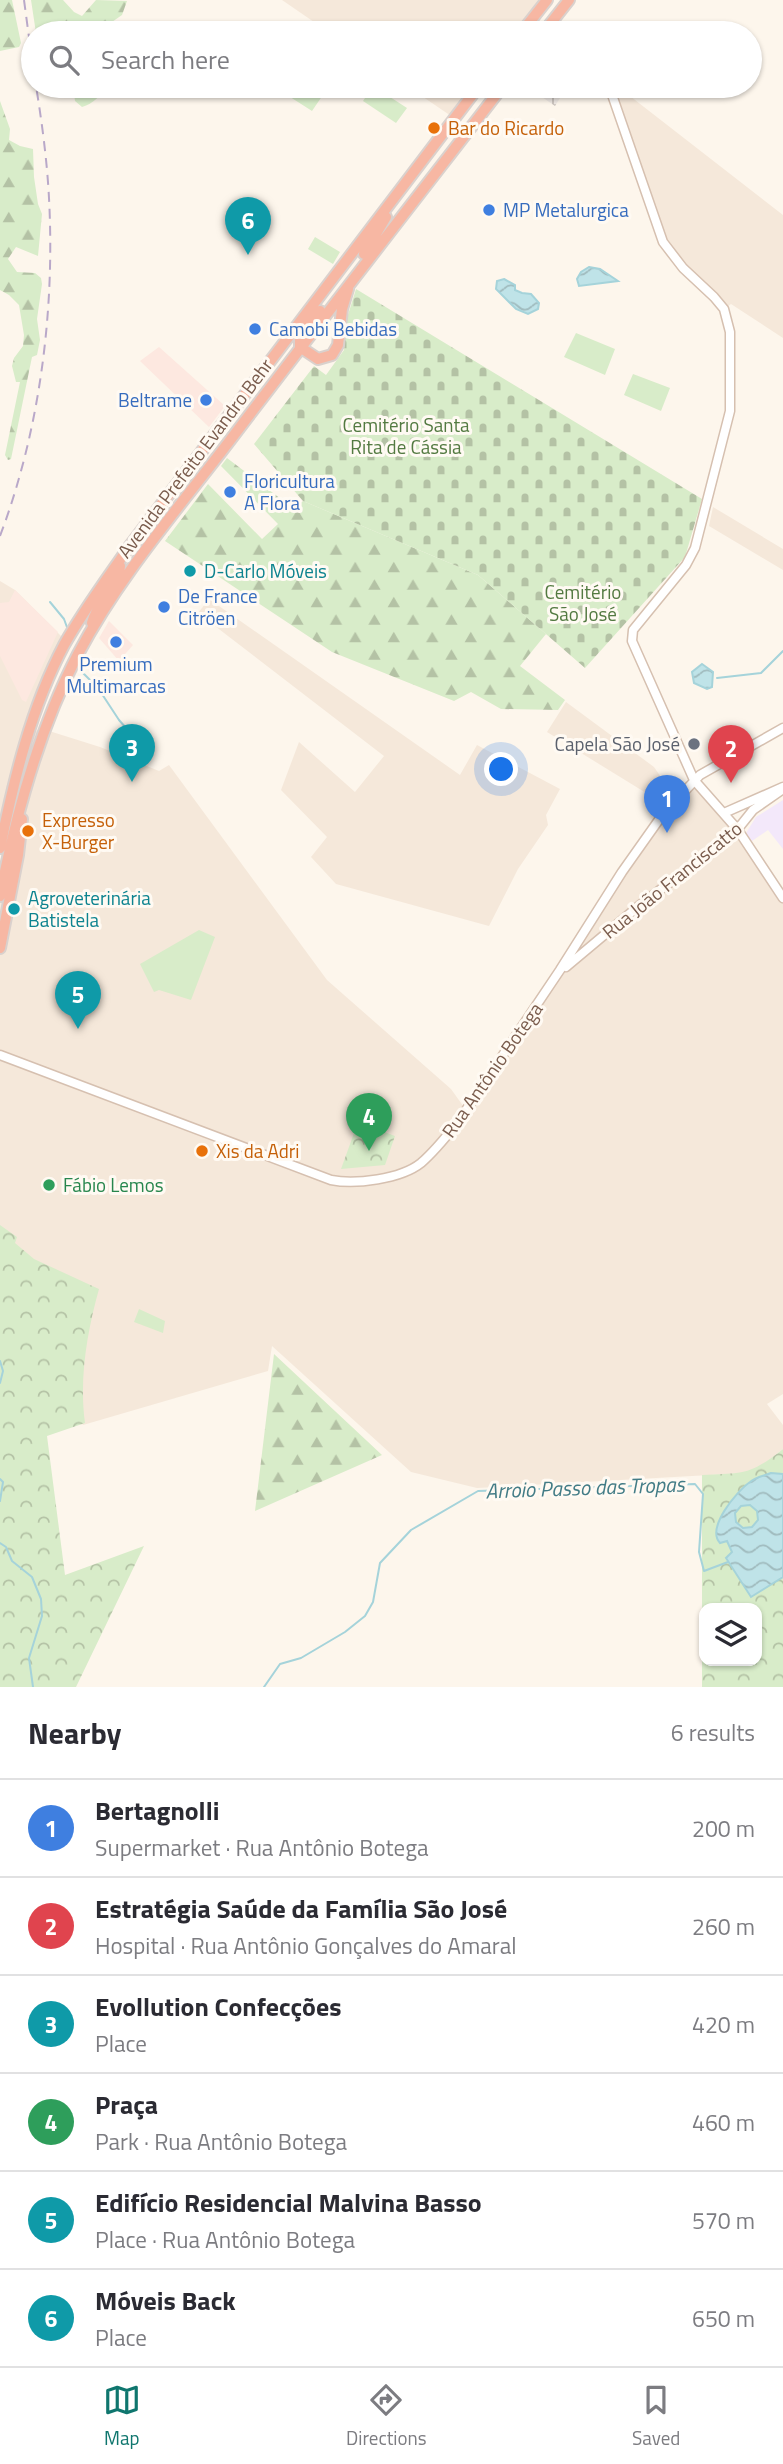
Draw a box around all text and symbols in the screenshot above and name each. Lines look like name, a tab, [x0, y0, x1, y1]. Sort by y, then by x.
search box	[21, 21, 762, 98]
text: Search here	[101, 40, 230, 79]
icon: search	[45, 41, 83, 79]
place label: Bar do Ricardo	[448, 113, 564, 142]
marker: Bar do Ricardo	[426, 120, 442, 136]
place label: MP Metalurgica	[503, 195, 629, 224]
pin: 6	[225, 197, 271, 255]
marker: MP Metalurgica	[481, 202, 497, 218]
place label: Camobi Bebidas	[269, 314, 397, 343]
marker: Camobi Bebidas	[247, 321, 263, 337]
street label: Avenida Prefeito Evandro Behr	[110, 351, 280, 564]
place label: Beltrame	[118, 385, 192, 414]
marker: Beltrame	[198, 392, 214, 408]
park label: Cemitério Santa Rita de Cássia	[342, 410, 470, 461]
place label: Floricultura A Flora	[244, 466, 335, 517]
marker: Floricultura A Flora	[222, 484, 238, 500]
place label: D-Carlo Móveis	[204, 556, 327, 585]
marker: D-Carlo Móveis	[182, 563, 198, 579]
park label: Cemitério São José	[545, 577, 621, 628]
place label: De France Citröen	[178, 581, 258, 632]
marker: De France Citröen	[156, 599, 172, 615]
marker: Premium Multimarcas	[108, 634, 124, 650]
place label: Premium Multimarcas	[66, 649, 166, 700]
pin: 3	[109, 724, 155, 782]
pin: 2	[708, 725, 754, 783]
place label: Capela São José	[555, 729, 680, 758]
marker: Capela São José	[686, 736, 702, 752]
your location	[484, 752, 518, 786]
pin: 1	[644, 775, 690, 833]
place label: Expresso X-Burger	[42, 805, 115, 856]
street label: Rua João Franciscatto	[595, 814, 748, 945]
marker: Expresso X-Burger	[20, 823, 36, 839]
place label: Agroveterinária Batistela	[28, 883, 151, 934]
marker: Agroveterinária Batistela	[6, 901, 22, 917]
pin: 5	[55, 971, 101, 1029]
street label: Rua Antônio Botega	[434, 996, 549, 1143]
pin: 4	[346, 1093, 392, 1151]
place label: Xis da Adri	[216, 1136, 300, 1165]
marker: Xis da Adri	[194, 1143, 210, 1159]
place label: Fábio Lemos	[63, 1170, 164, 1199]
marker: Fábio Lemos	[41, 1177, 57, 1193]
water label: Arroio Passo das Tropas	[485, 1467, 687, 1506]
map controls	[699, 1603, 762, 1666]
button: layers	[699, 1603, 762, 1666]
text: Nearby	[28, 1710, 121, 1756]
text: 6 results	[671, 1715, 755, 1750]
text: Bertagnolli	[95, 1791, 219, 1830]
text: 1	[45, 1811, 57, 1846]
text: 200 m	[692, 1811, 755, 1846]
text: Supermarket · Rua Antônio Botega	[95, 1830, 428, 1865]
text: Estratégia Saúde da Família São José	[95, 1889, 507, 1928]
text: 2	[45, 1909, 57, 1944]
text: 260 m	[692, 1909, 755, 1944]
text: Hospital · Rua Antônio Gonçalves do Amaral	[95, 1928, 517, 1963]
text: Evollution Confecções	[95, 1987, 341, 2026]
text: 3	[45, 2007, 57, 2042]
text: 420 m	[692, 2007, 755, 2042]
text: Place	[95, 2026, 147, 2061]
text: Praça	[95, 2085, 158, 2124]
text: 4	[45, 2105, 57, 2140]
text: 460 m	[692, 2105, 755, 2140]
text: Park · Rua Antônio Botega	[95, 2124, 347, 2159]
text: Edifício Residencial Malvina Basso	[95, 2183, 482, 2222]
text: 5	[45, 2203, 57, 2238]
text: 570 m	[692, 2203, 755, 2238]
text: Place · Rua Antônio Botega	[95, 2222, 355, 2257]
text: Móveis Back	[95, 2281, 236, 2320]
text: 6	[45, 2301, 57, 2336]
text: 650 m	[692, 2301, 755, 2336]
text: Place	[95, 2320, 147, 2355]
tab: Map	[103, 2381, 141, 2452]
tab: Directions	[346, 2381, 427, 2452]
tab: Saved	[632, 2381, 680, 2452]

